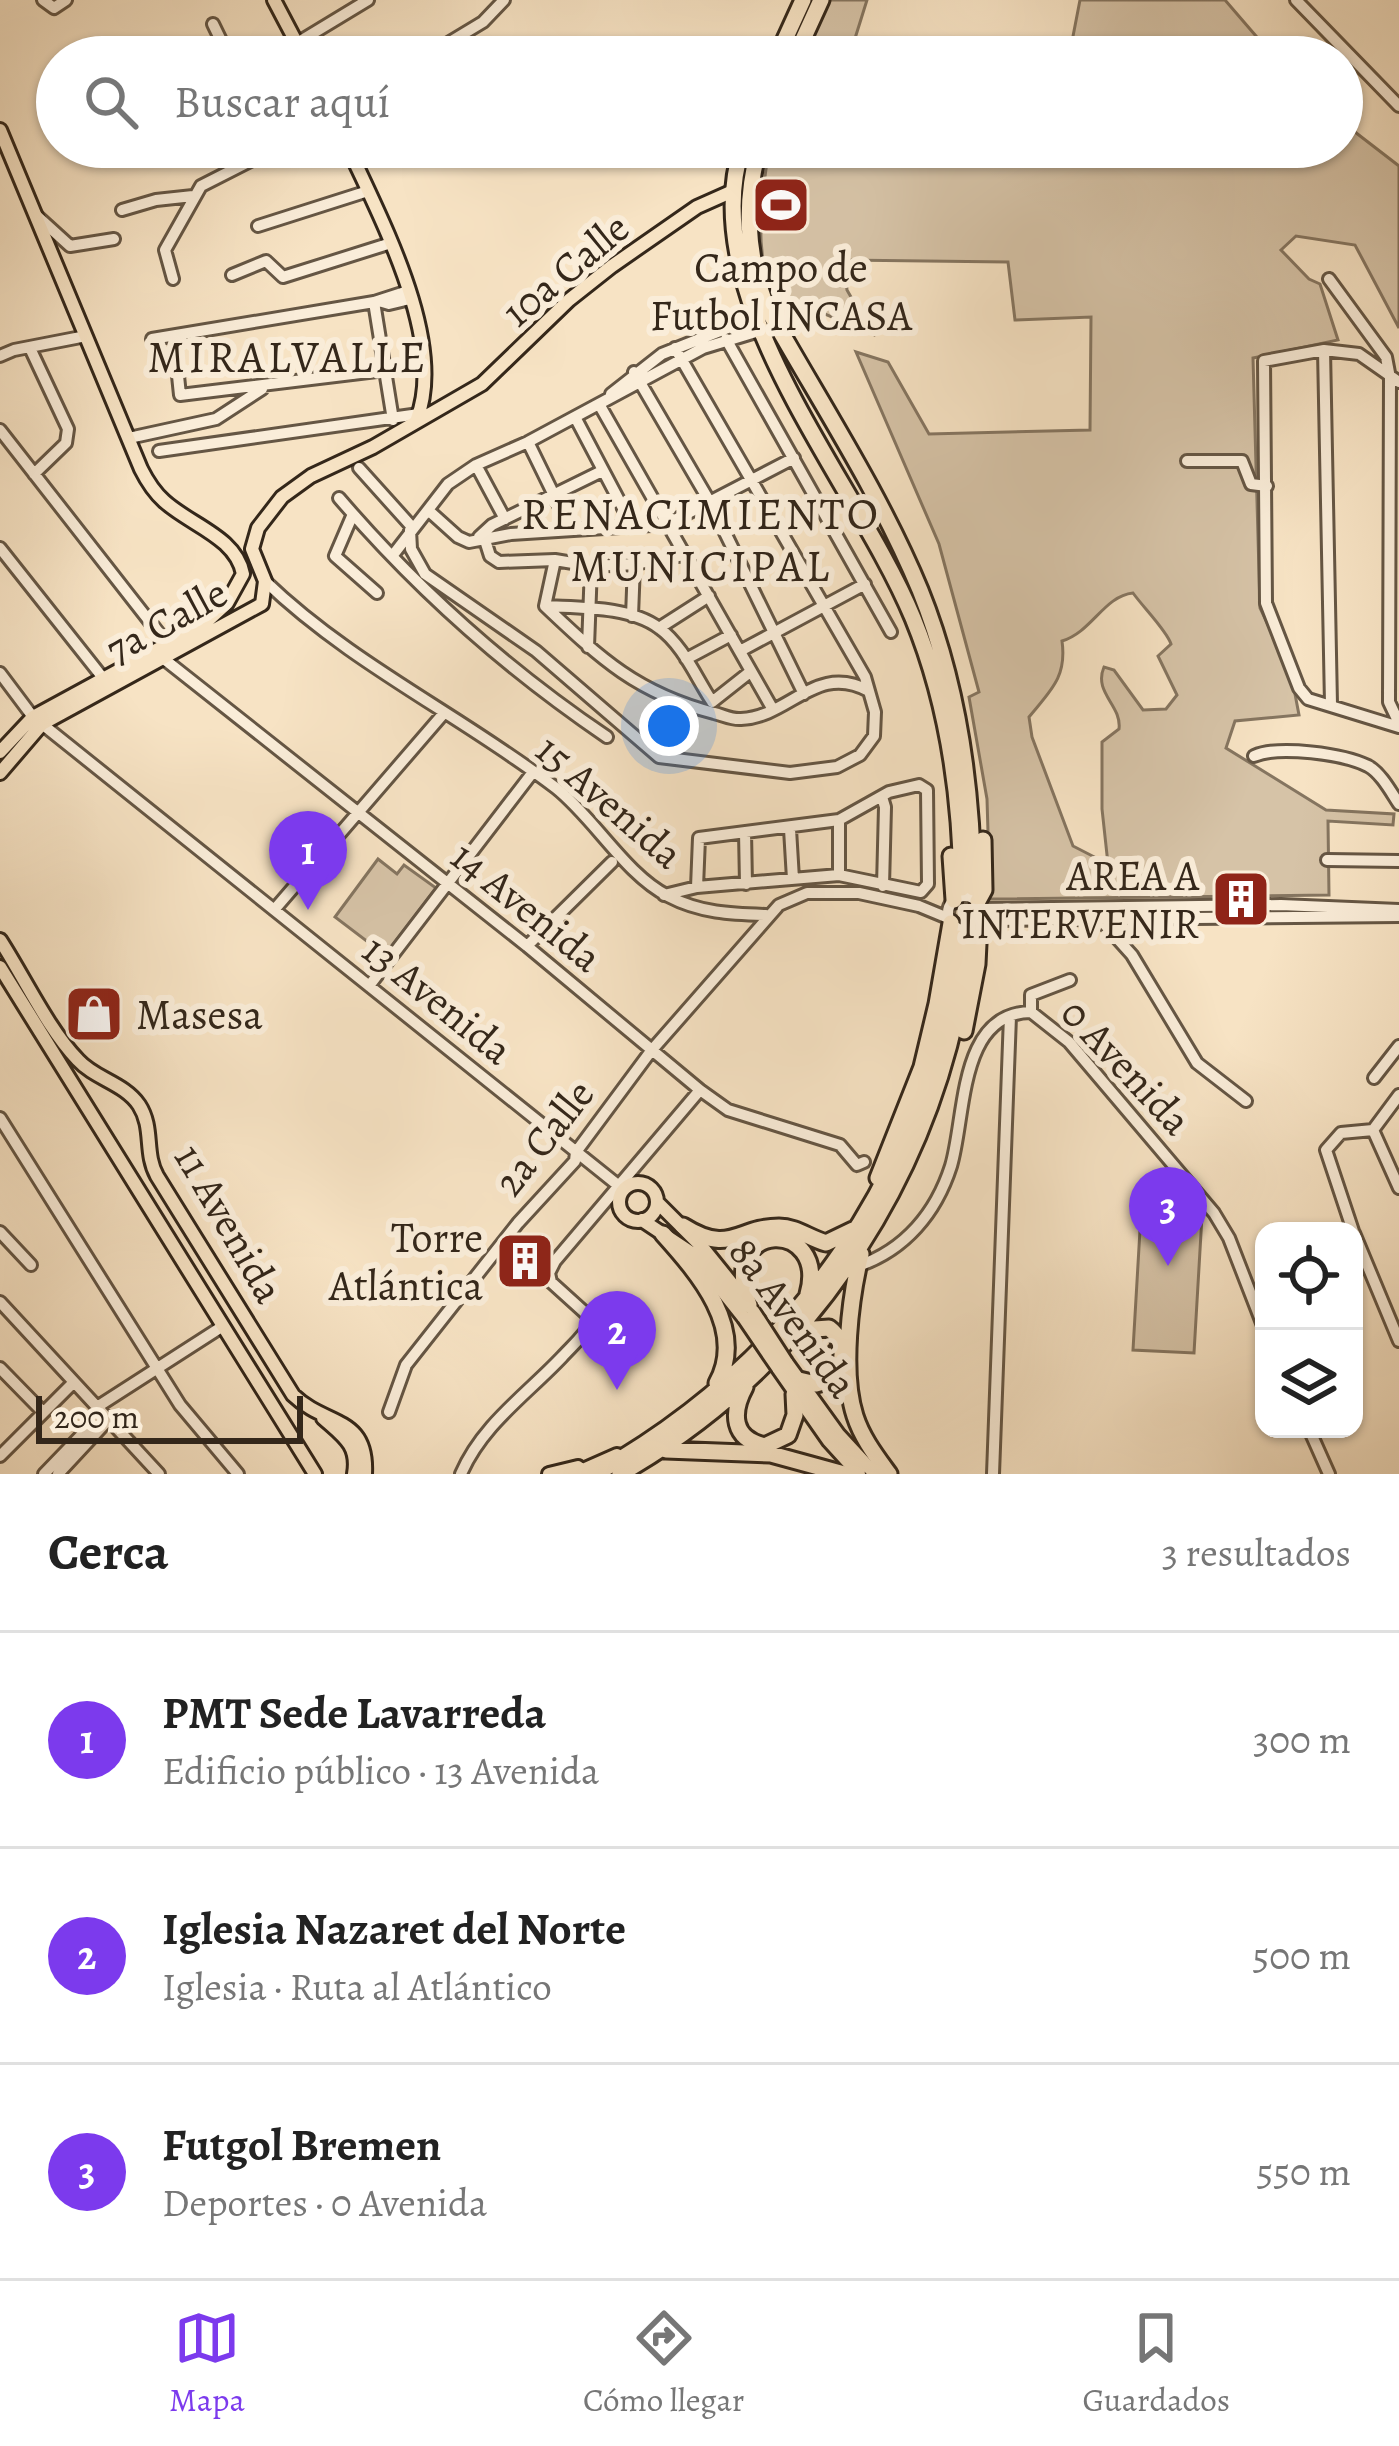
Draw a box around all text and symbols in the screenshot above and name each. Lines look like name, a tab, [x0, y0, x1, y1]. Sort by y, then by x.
search box	[36, 36, 1363, 168]
icon: search	[78, 69, 144, 135]
text: Buscar aquí	[174, 71, 390, 133]
sports icon: Campo de Futbol INCASA	[750, 174, 812, 236]
street label: 10a Calle	[490, 199, 641, 339]
place label: Campo de Futbol INCASA	[650, 239, 912, 344]
district label: MIRALVALLE	[147, 326, 429, 388]
district label: RENACIMIENTO MUNICIPAL	[521, 483, 881, 597]
street label: 7a Calle	[95, 564, 237, 677]
your location	[639, 696, 699, 756]
street label: 15 Avenida	[524, 721, 696, 882]
pin: 1	[269, 811, 347, 910]
street label: 14 Avenida	[439, 828, 615, 985]
place label: AREA A INTERVENIR	[961, 847, 1199, 952]
building icon: AREA A INTERVENIR	[1210, 868, 1272, 930]
street label: 13 Avenida	[351, 921, 525, 1078]
shop icon: Masesa	[63, 983, 125, 1045]
street label: 0 Avenida	[1048, 985, 1205, 1148]
place label: Masesa	[136, 986, 263, 1043]
street label: 2a Calle	[480, 1067, 607, 1207]
street label: 11 Avenida	[161, 1133, 298, 1313]
pin: 3	[1129, 1167, 1207, 1266]
place label: Torre Atlántica	[328, 1209, 483, 1314]
map controls	[1255, 1222, 1363, 1438]
button: locate	[1255, 1222, 1363, 1330]
street label: 8a Avenida	[716, 1225, 871, 1410]
building icon: Torre Atlántica	[494, 1230, 556, 1292]
pin: 2	[578, 1291, 656, 1390]
button: layers	[1255, 1330, 1363, 1438]
scale bar	[36, 1390, 303, 1443]
text: 200 m	[54, 1394, 139, 1439]
text: Cerca	[48, 1517, 169, 1587]
text: 3 resultados	[1162, 1526, 1351, 1579]
text: PMT Sede Lavarreda	[162, 1682, 546, 1744]
text: 1	[80, 1713, 94, 1766]
text: 300 m	[1253, 1713, 1351, 1766]
text: Edificio público · 13 Avenida	[162, 1744, 599, 1797]
text: Iglesia Nazaret del Norte	[162, 1898, 626, 1960]
text: 2	[78, 1929, 96, 1982]
text: 500 m	[1252, 1929, 1351, 1982]
text: Iglesia · Ruta al Atlántico	[162, 1960, 552, 2013]
text: Futgol Bremen	[162, 2114, 441, 2176]
text: 3	[79, 2145, 95, 2198]
text: 550 m	[1257, 2145, 1351, 2198]
text: Deportes · 0 Avenida	[162, 2176, 487, 2229]
tab: Mapa	[169, 2305, 245, 2422]
tab: Cómo llegar	[583, 2305, 744, 2422]
tab: Guardados	[1083, 2305, 1230, 2422]

